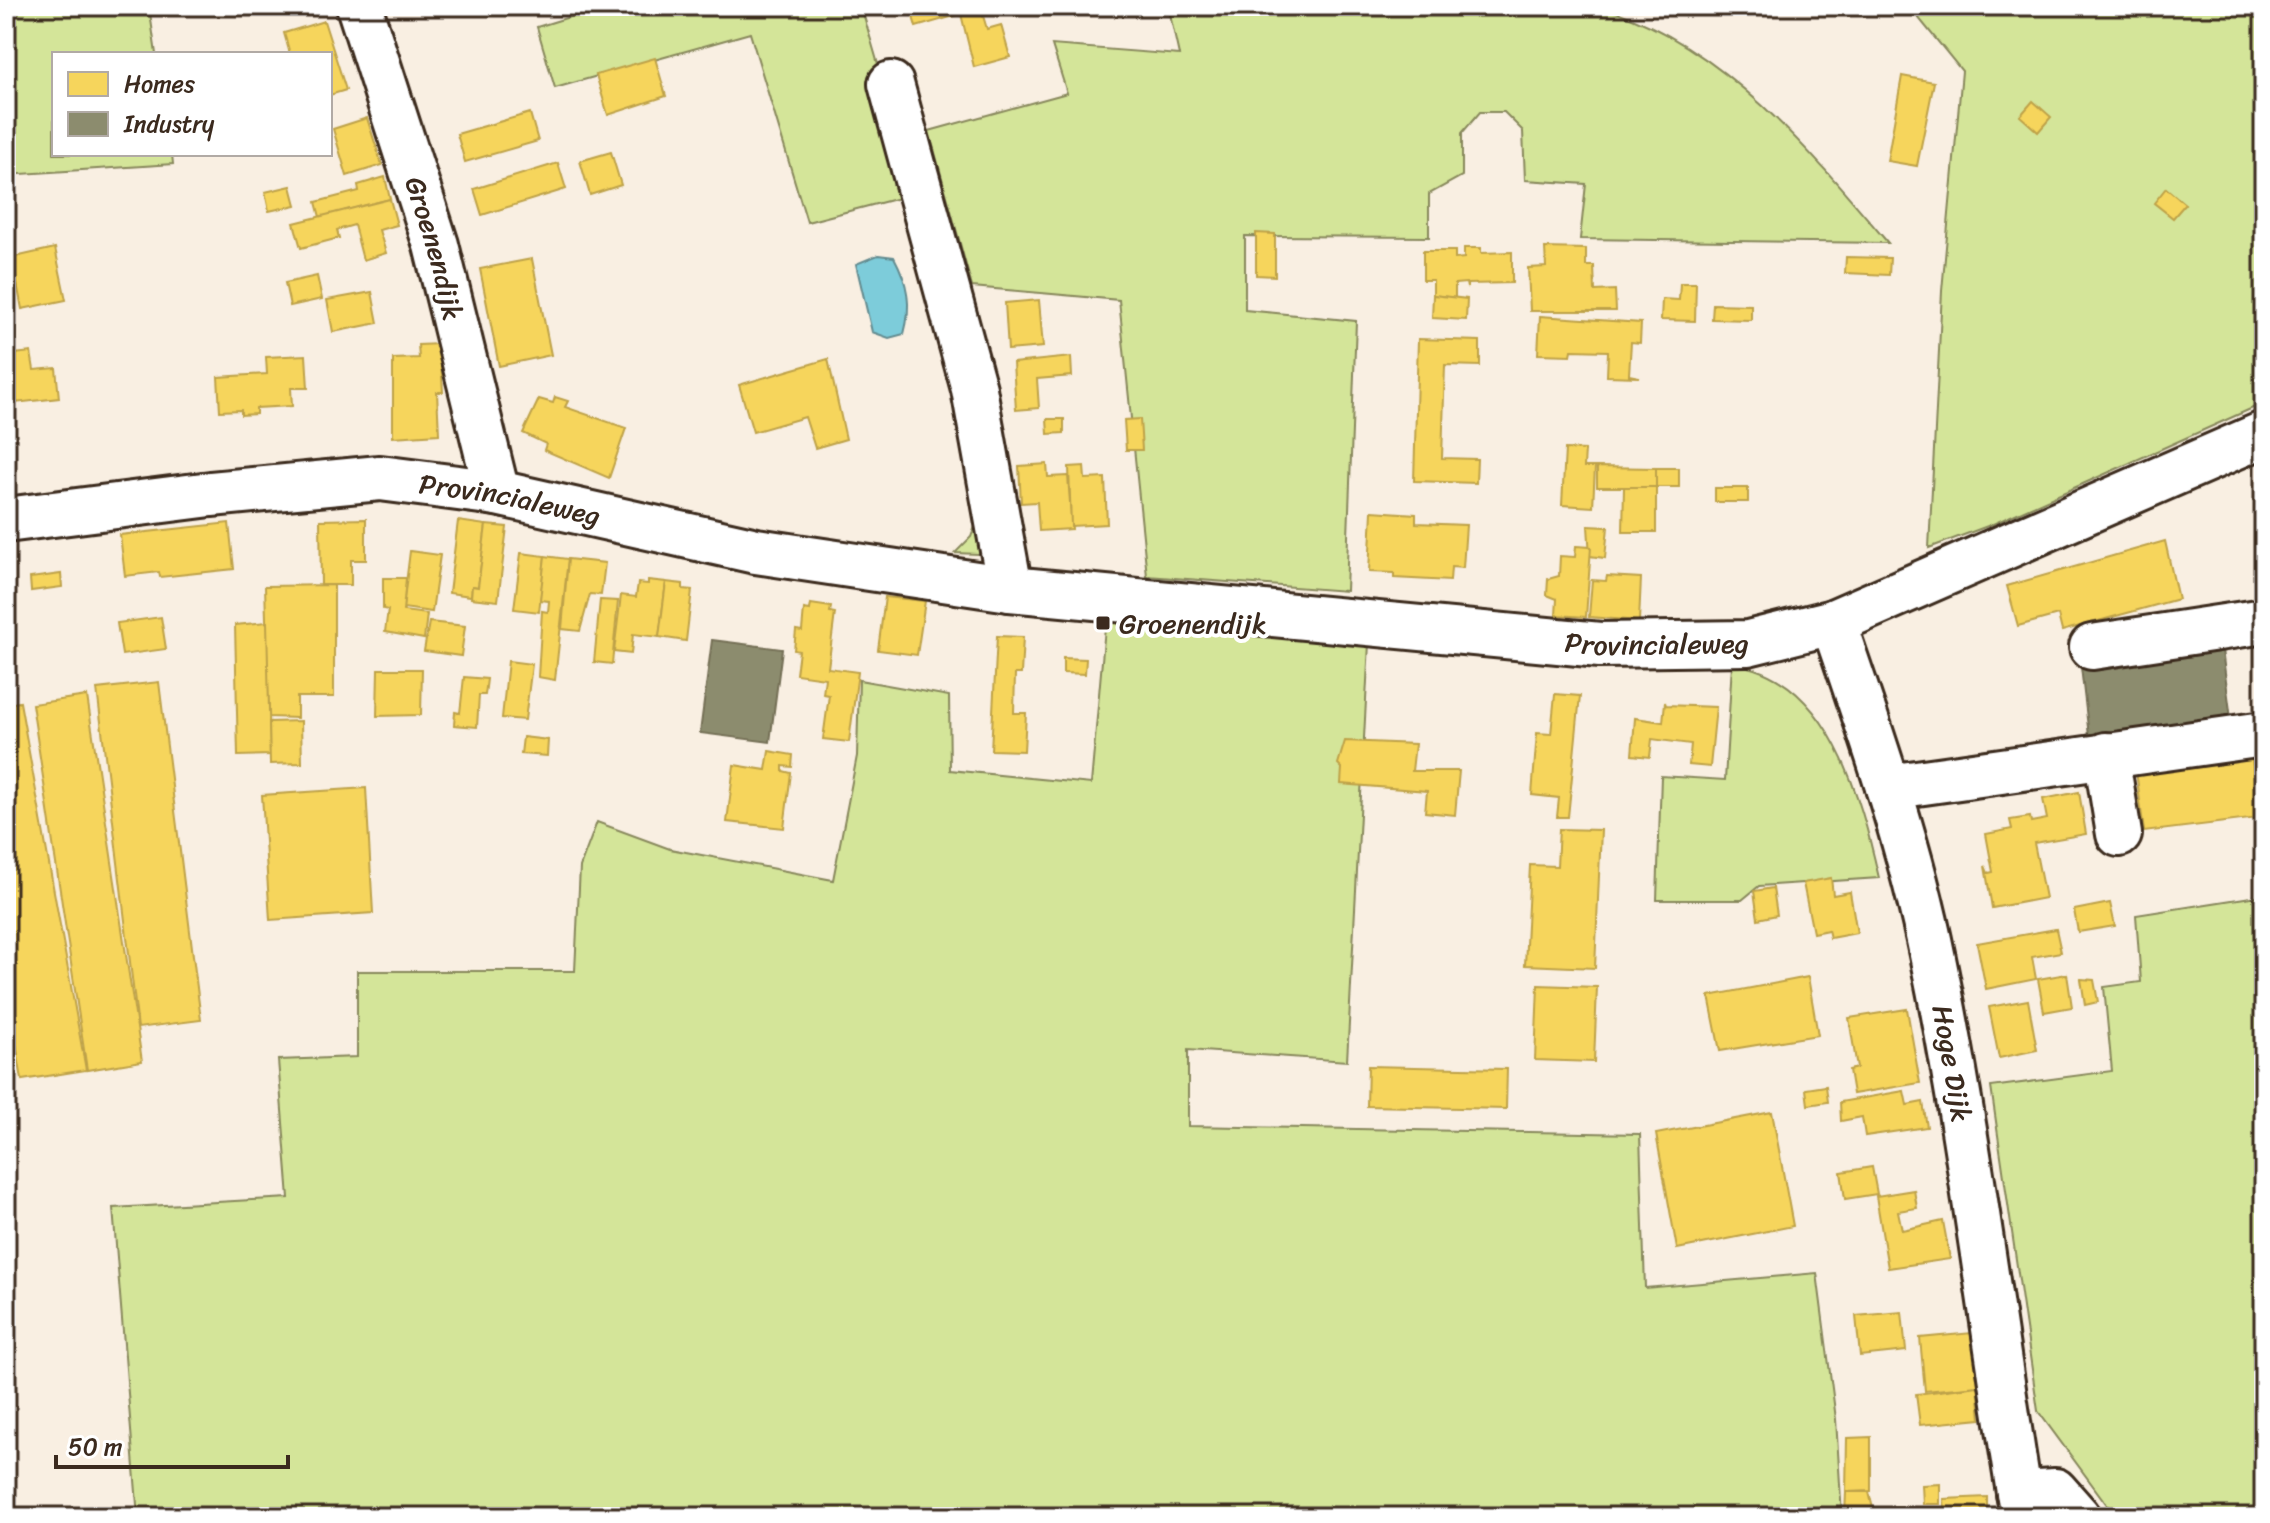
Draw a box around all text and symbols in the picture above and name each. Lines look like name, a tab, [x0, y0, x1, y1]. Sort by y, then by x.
legend	[52, 52, 332, 156]
text: Homes	[124, 63, 195, 105]
text: Industry	[123, 103, 215, 145]
street label: Groenendijk	[390, 170, 478, 326]
street label: Provincialeweg	[416, 459, 605, 540]
place label: Groenendijk	[1119, 599, 1267, 648]
marker: Groenendijk	[1094, 614, 1112, 632]
street label: Provincialeweg	[1563, 618, 1749, 670]
street label: Hoge Dijk	[1918, 1001, 1986, 1126]
scale bar	[56, 1419, 288, 1469]
text: 50 m	[68, 1426, 123, 1468]

